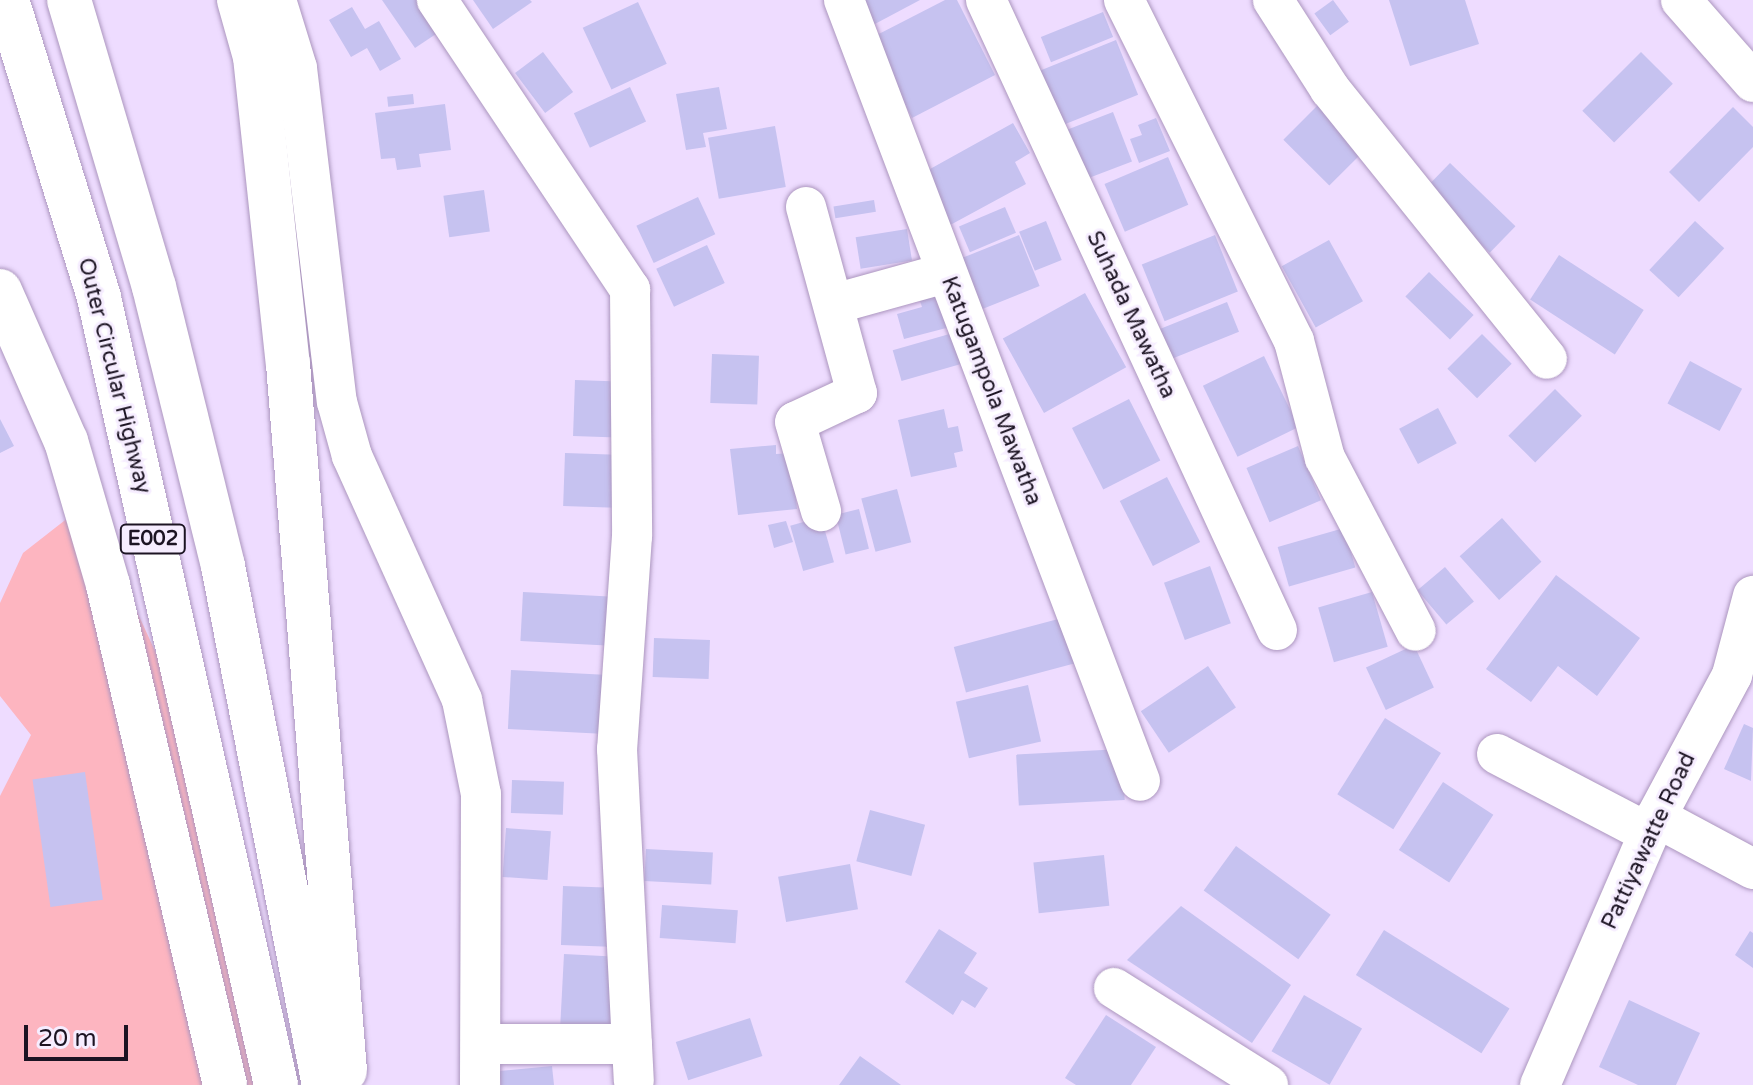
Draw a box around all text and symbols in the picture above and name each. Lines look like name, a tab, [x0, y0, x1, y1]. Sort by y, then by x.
street label: Suhada Mawatha	[1081, 227, 1181, 403]
street label: Outer Circular Highway	[72, 255, 156, 497]
street label: Katugampola Mawatha	[935, 273, 1047, 509]
road number: E002	[119, 523, 187, 555]
street label: Pattiyawatte Road	[1596, 748, 1702, 934]
scale bar	[28, 1009, 132, 1059]
text: 20 m	[38, 1024, 96, 1053]

